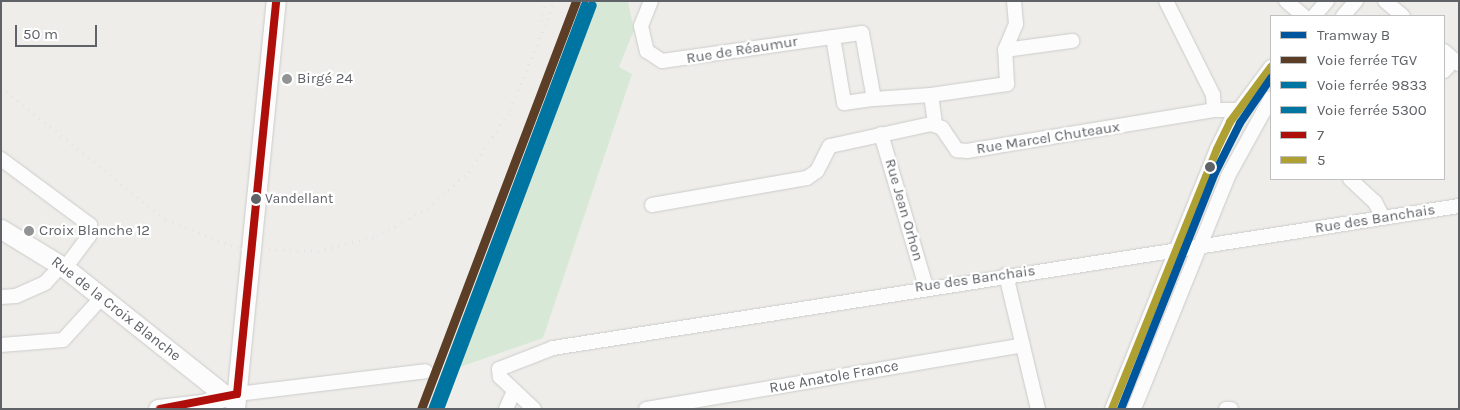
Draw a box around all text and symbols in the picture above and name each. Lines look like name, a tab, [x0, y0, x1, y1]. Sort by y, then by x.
scale bar	[18, 15, 100, 47]
legend	[1270, 15, 1445, 180]
text: 50 m	[23, 25, 58, 43]
text: Tramway B	[1317, 26, 1390, 44]
street label: Rue de Réaumur	[685, 32, 799, 68]
text: Voie ferrée TGV	[1317, 51, 1417, 69]
place label: Birgé 24	[297, 70, 353, 88]
marker: Birgé 24	[281, 73, 293, 85]
text: Voie ferrée 9833	[1317, 76, 1427, 94]
text: Voie ferrée 5300	[1317, 101, 1427, 119]
street label: Rue Marcel Chuteaux	[975, 118, 1121, 158]
text: 7	[1317, 126, 1324, 144]
text: 5	[1317, 151, 1325, 169]
street label: Rue Jean Orhon	[881, 157, 927, 263]
unlabelled marker	[1205, 162, 1215, 172]
place label: Vandellant	[265, 191, 333, 207]
marker: Vandellant	[251, 194, 261, 204]
street label: Rue des Banchais	[1314, 201, 1436, 237]
place label: Croix Blanche 12	[39, 222, 150, 240]
marker: Croix Blanche 12	[23, 225, 35, 237]
street label: Rue de la Croix Blanche	[48, 253, 184, 365]
street label: Rue des Banchais	[914, 262, 1036, 296]
street label: Rue Anatole France	[768, 357, 900, 397]

